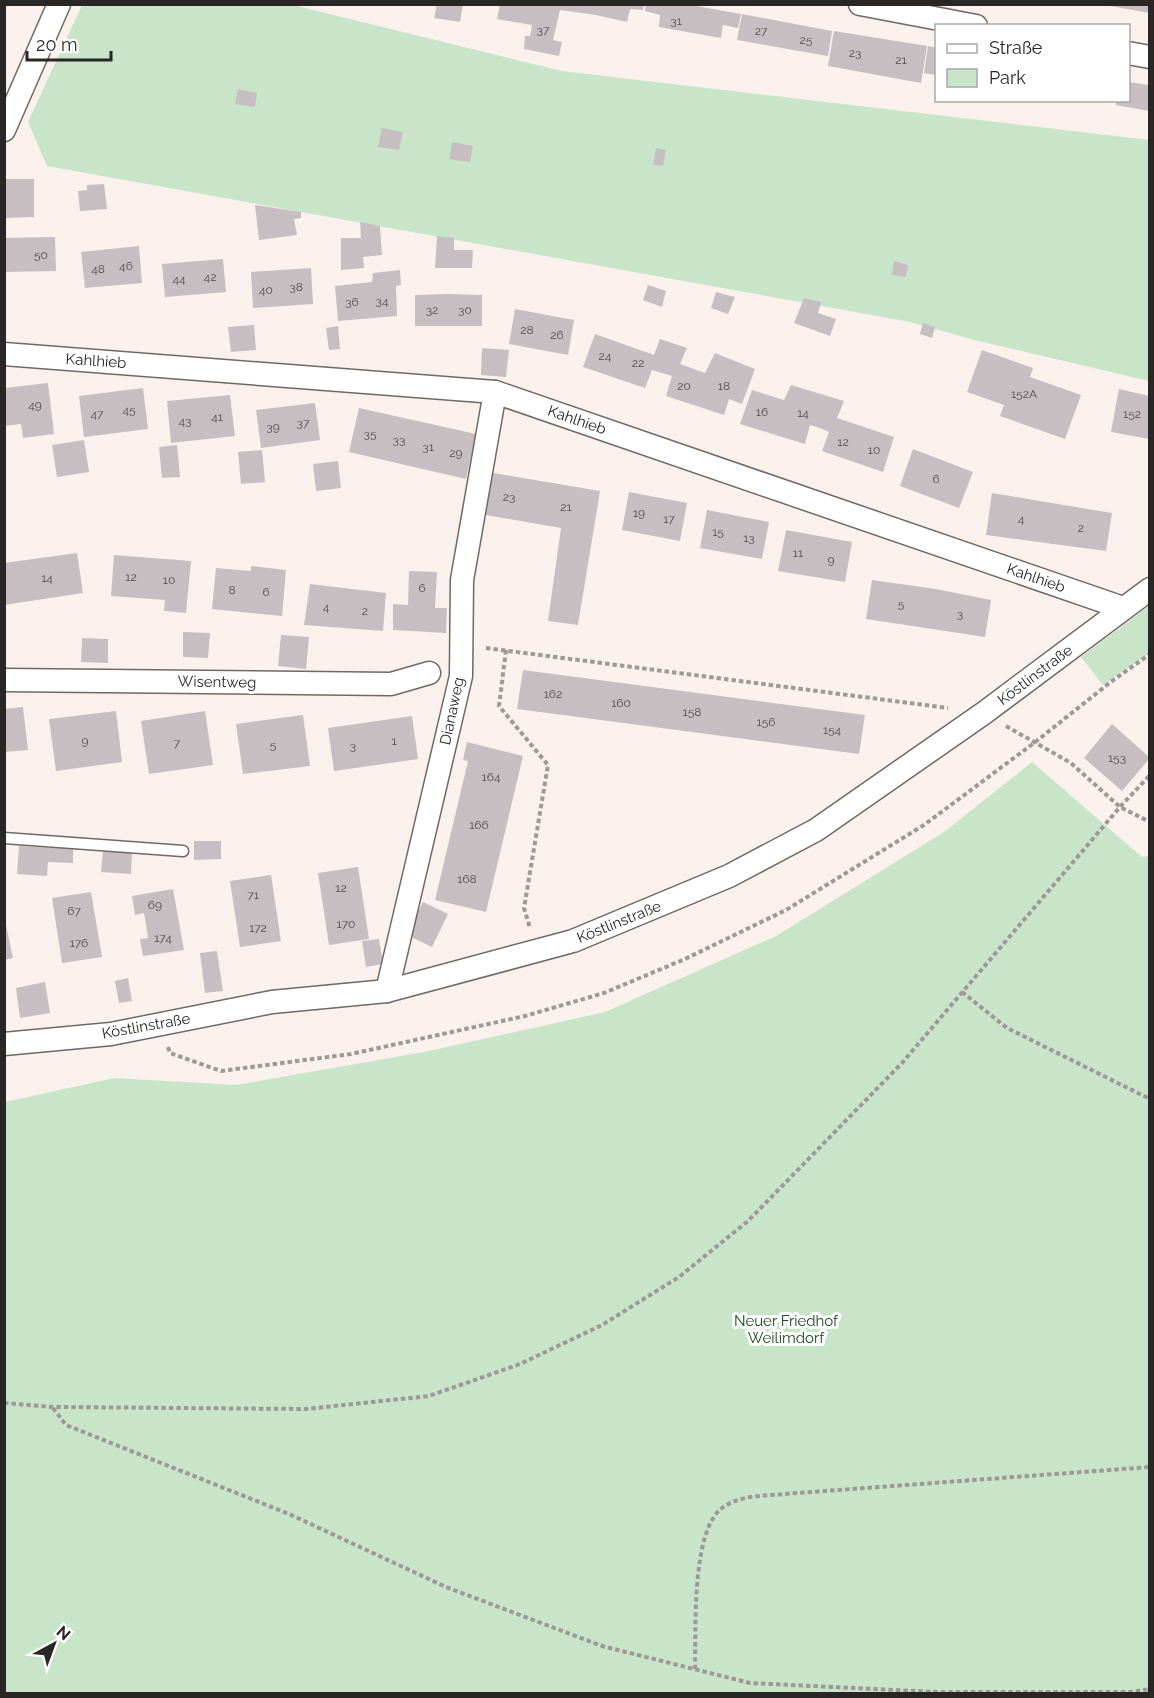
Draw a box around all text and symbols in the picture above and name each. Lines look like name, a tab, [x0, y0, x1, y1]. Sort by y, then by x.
house number: 31	[670, 14, 682, 28]
house number: 37	[537, 23, 550, 37]
scale bar	[27, 24, 111, 62]
house number: 27	[755, 24, 768, 38]
legend	[935, 24, 1130, 102]
house number: 25	[800, 33, 813, 47]
text: 20 m	[36, 34, 78, 55]
text: Straße	[989, 37, 1043, 58]
house number: 23	[849, 46, 861, 60]
house number: 21	[895, 53, 907, 67]
text: Park	[989, 67, 1026, 88]
house number: 50	[34, 248, 48, 262]
house number: 46	[119, 259, 133, 273]
house number: 48	[91, 262, 105, 276]
house number: 42	[204, 270, 216, 284]
house number: 44	[172, 272, 186, 286]
house number: 38	[289, 280, 303, 294]
house number: 40	[259, 283, 273, 297]
house number: 34	[376, 294, 389, 308]
house number: 36	[345, 295, 359, 309]
house number: 32	[426, 303, 438, 317]
house number: 30	[458, 303, 472, 317]
house number: 28	[520, 323, 534, 337]
house number: 26	[550, 328, 564, 342]
house number: 24	[599, 349, 612, 363]
street label: Kahlhieb	[65, 350, 127, 372]
house number: 22	[632, 356, 644, 370]
house number: 20	[677, 379, 691, 393]
house number: 18	[718, 379, 730, 393]
house number: 152A	[1011, 387, 1037, 401]
house number: 49	[28, 398, 42, 412]
street label: Kahlhieb	[545, 402, 609, 438]
house number: 45	[122, 403, 136, 417]
house number: 16	[756, 405, 768, 419]
house number: 14	[797, 406, 809, 420]
house number: 47	[91, 407, 104, 421]
house number: 152	[1123, 407, 1141, 421]
house number: 41	[211, 410, 223, 424]
house number: 43	[179, 414, 191, 428]
house number: 37	[297, 416, 310, 430]
house number: 39	[266, 420, 280, 434]
house number: 35	[364, 427, 377, 441]
house number: 33	[393, 433, 405, 447]
house number: 12	[837, 435, 849, 449]
house number: 31	[422, 440, 434, 454]
house number: 10	[868, 443, 880, 457]
house number: 29	[449, 446, 463, 460]
house number: 6	[932, 472, 940, 486]
house number: 23	[503, 490, 515, 504]
house number: 21	[560, 500, 572, 514]
house number: 19	[633, 506, 645, 520]
house number: 17	[663, 512, 675, 526]
house number: 4	[1018, 512, 1025, 526]
house number: 2	[1078, 521, 1084, 535]
house number: 15	[712, 525, 724, 539]
house number: 13	[743, 531, 755, 545]
house number: 11	[793, 546, 803, 560]
house number: 9	[827, 553, 835, 567]
street label: Kahlhieb	[1004, 560, 1068, 596]
house number: 12	[125, 570, 137, 584]
house number: 14	[41, 571, 53, 585]
house number: 10	[163, 573, 175, 587]
house number: 6	[418, 581, 426, 595]
house number: 8	[228, 583, 236, 597]
house number: 6	[262, 585, 270, 599]
house number: 5	[898, 597, 905, 611]
house number: 4	[323, 600, 330, 614]
house number: 2	[362, 604, 368, 618]
house number: 3	[957, 607, 963, 621]
street label: Köstlinstraße	[994, 641, 1076, 709]
street label: Wisentweg	[177, 672, 257, 692]
street label: Dianaweg	[436, 675, 468, 747]
house number: 162	[544, 687, 562, 701]
house number: 160	[611, 696, 631, 710]
house number: 158	[683, 705, 701, 719]
house number: 156	[757, 715, 775, 729]
house number: 154	[823, 723, 842, 737]
house number: 9	[81, 734, 89, 748]
house number: 1	[391, 734, 397, 748]
house number: 7	[174, 736, 181, 750]
house number: 5	[270, 738, 277, 752]
house number: 3	[350, 739, 356, 753]
house number: 153	[1108, 751, 1126, 765]
house number: 164	[482, 770, 501, 784]
house number: 166	[469, 818, 489, 832]
house number: 168	[457, 872, 477, 886]
house number: 12	[335, 881, 347, 895]
house number: 71	[247, 888, 259, 902]
street label: Köstlinstraße	[574, 897, 664, 947]
house number: 69	[148, 898, 162, 912]
house number: 67	[67, 904, 81, 918]
house number: 170	[337, 917, 355, 931]
house number: 172	[249, 921, 267, 935]
house number: 174	[154, 931, 172, 945]
house number: 176	[70, 936, 88, 950]
street label: Köstlinstraße	[100, 1009, 192, 1043]
park label: Neuer Friedhof Weilimdorf	[734, 1312, 839, 1347]
north arrow	[24, 1614, 84, 1674]
text: N	[53, 1622, 74, 1644]

